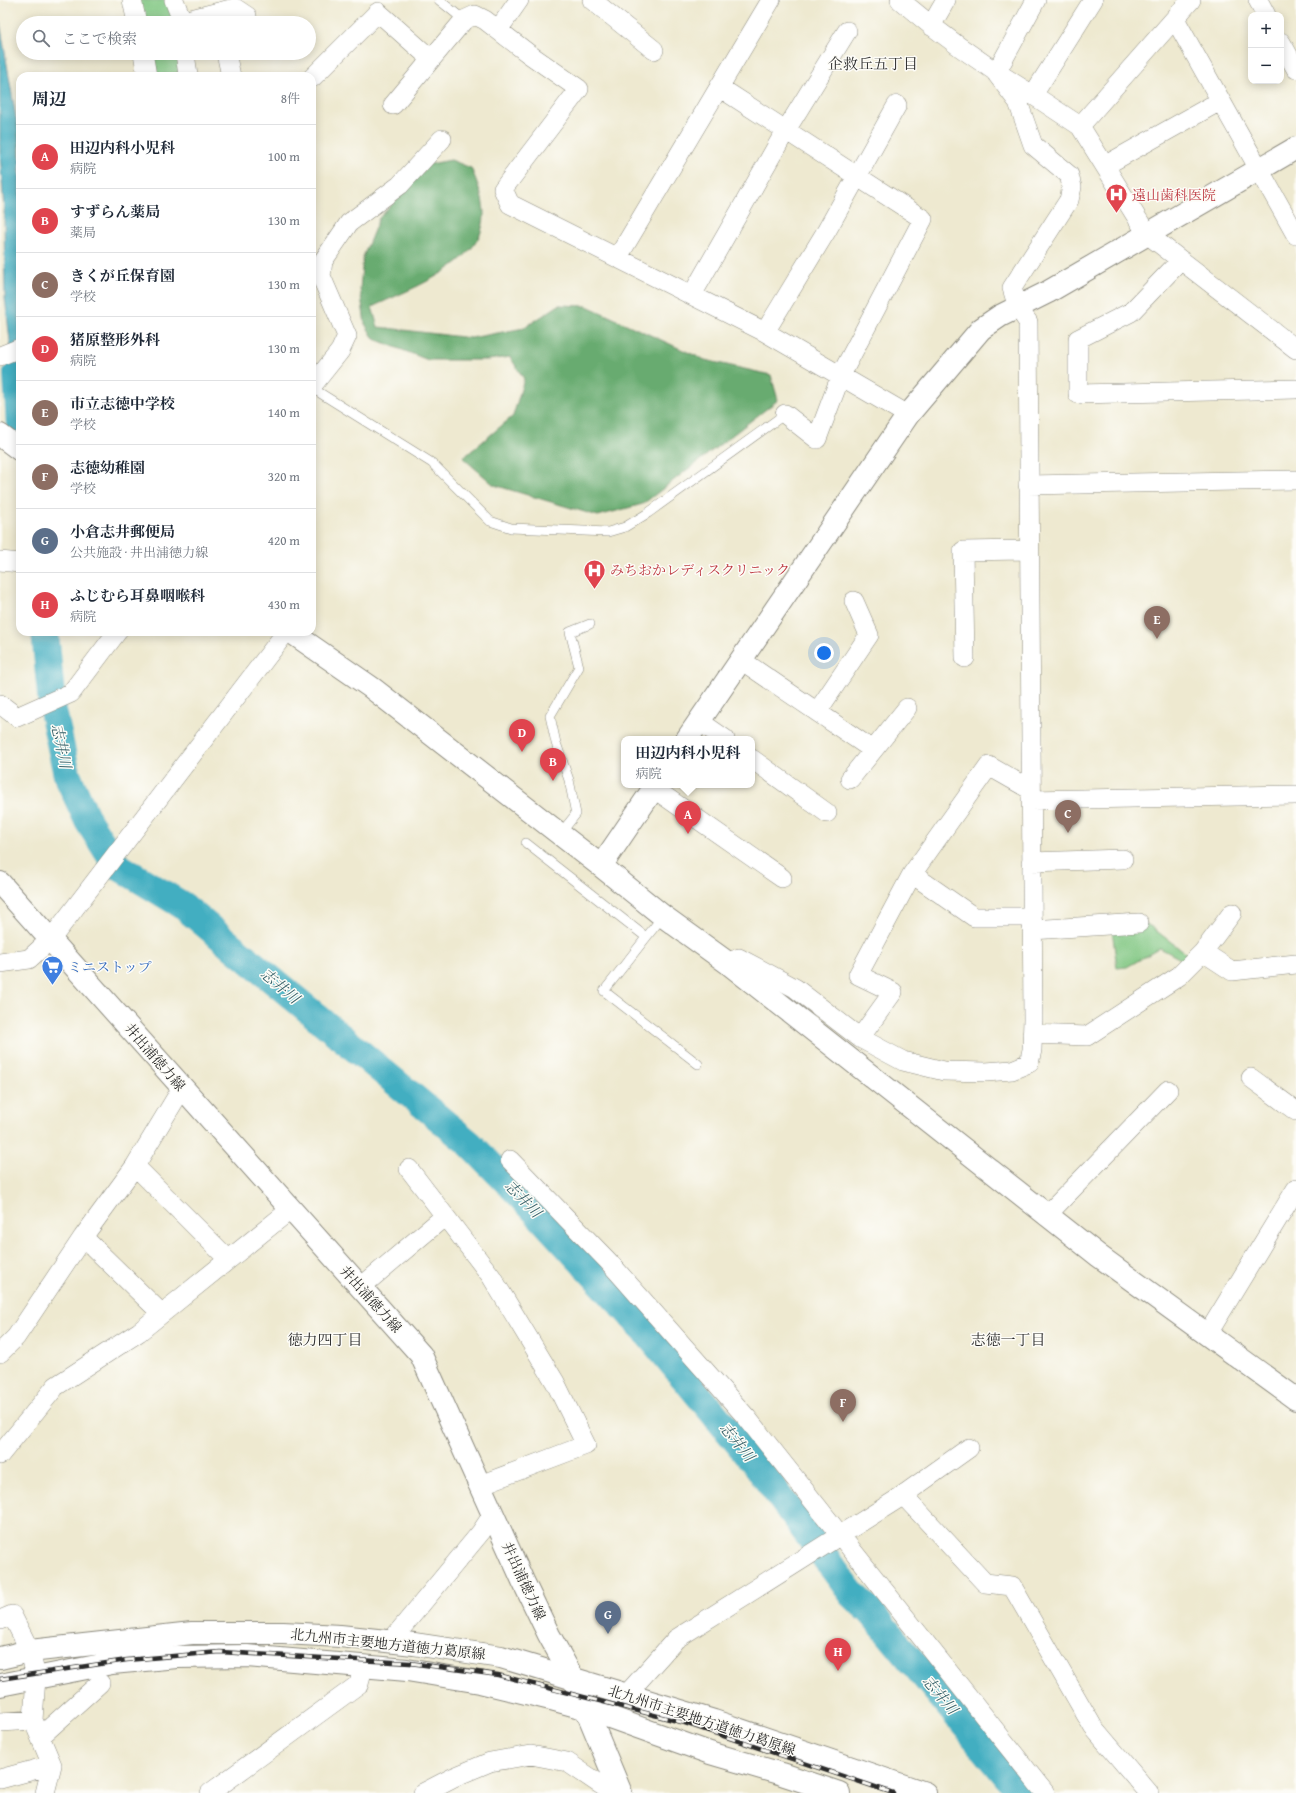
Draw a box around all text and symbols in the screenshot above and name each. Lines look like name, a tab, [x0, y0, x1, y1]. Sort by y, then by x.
map controls	[1248, 12, 1284, 84]
button: +	[1248, 12, 1284, 48]
search box	[16, 16, 316, 60]
icon: search	[30, 27, 52, 49]
text: ここで検索	[62, 28, 137, 49]
button: −	[1248, 48, 1284, 84]
district label: 企救丘五丁目	[828, 53, 918, 74]
text: 周辺	[32, 86, 66, 111]
text: 8件	[281, 89, 300, 108]
text: 田辺内科小児科	[70, 137, 175, 158]
text: A	[41, 147, 49, 166]
text: 100 m	[268, 147, 300, 166]
text: 病院	[70, 159, 96, 178]
hospital icon: 遠山歯科医院	[1103, 182, 1129, 215]
place label: 遠山歯科医院	[1132, 185, 1216, 205]
text: すずらん薬局	[70, 201, 160, 222]
text: B	[41, 211, 49, 230]
text: 130 m	[268, 211, 300, 230]
text: 薬局	[70, 223, 96, 242]
text: きくが丘保育園	[70, 265, 175, 286]
text: C	[41, 275, 49, 294]
text: 130 m	[268, 275, 300, 294]
text: 学校	[70, 287, 96, 306]
text: 猪原整形外科	[70, 329, 160, 350]
text: D	[41, 339, 49, 358]
text: 130 m	[268, 339, 300, 358]
text: 病院	[70, 351, 96, 370]
text: 市立志徳中学校	[70, 393, 175, 414]
text: E	[42, 403, 48, 422]
text: 140 m	[268, 403, 300, 422]
text: 学校	[70, 415, 96, 434]
text: 志徳幼稚園	[70, 457, 145, 478]
text: F	[42, 467, 48, 486]
text: 320 m	[268, 467, 300, 486]
text: 学校	[70, 479, 96, 498]
text: 小倉志井郵便局	[70, 521, 175, 542]
text: G	[41, 531, 49, 550]
text: 420 m	[268, 531, 300, 550]
text: 公共施設 · 井出浦徳力線	[70, 543, 208, 562]
hospital icon: みちおかレディスクリニック	[581, 557, 607, 590]
place label: みちおかレディスクリニック	[610, 560, 790, 580]
text: ふじむら耳鼻咽喉科	[70, 585, 205, 606]
text: H	[40, 595, 50, 614]
text: 430 m	[268, 595, 300, 614]
pin: E	[1144, 606, 1170, 639]
text: 病院	[70, 607, 96, 626]
your location	[814, 643, 834, 663]
pin: D	[509, 719, 535, 752]
water label: 志井川	[47, 722, 77, 772]
popup	[621, 736, 755, 788]
text: 田辺内科小児科	[635, 742, 741, 763]
pin: B	[540, 748, 566, 781]
text: 病院	[635, 764, 662, 783]
pin: C	[1055, 800, 1081, 833]
pin: A	[675, 801, 701, 834]
supermarket icon: ミニストップ	[40, 954, 66, 987]
place label: ミニストップ	[68, 957, 152, 977]
water label: 志井川	[256, 963, 306, 1009]
street label: 井出浦徳力線	[120, 1019, 190, 1095]
water label: 志井川	[500, 1175, 548, 1224]
street label: 井出浦徳力線	[335, 1261, 407, 1337]
district label: 徳力四丁目	[287, 1329, 363, 1350]
district label: 志徳一丁目	[970, 1329, 1046, 1350]
pin: F	[830, 1389, 856, 1422]
water label: 志井川	[715, 1418, 761, 1467]
street label: 井出浦徳力線	[497, 1539, 551, 1623]
pin: G	[595, 1601, 621, 1634]
street label: 北九州市主要地方道徳力葛原線	[289, 1624, 487, 1664]
pin: H	[825, 1638, 851, 1671]
water label: 志井川	[918, 1671, 964, 1720]
street label: 北九州市主要地方道徳力葛原線	[606, 1680, 798, 1760]

